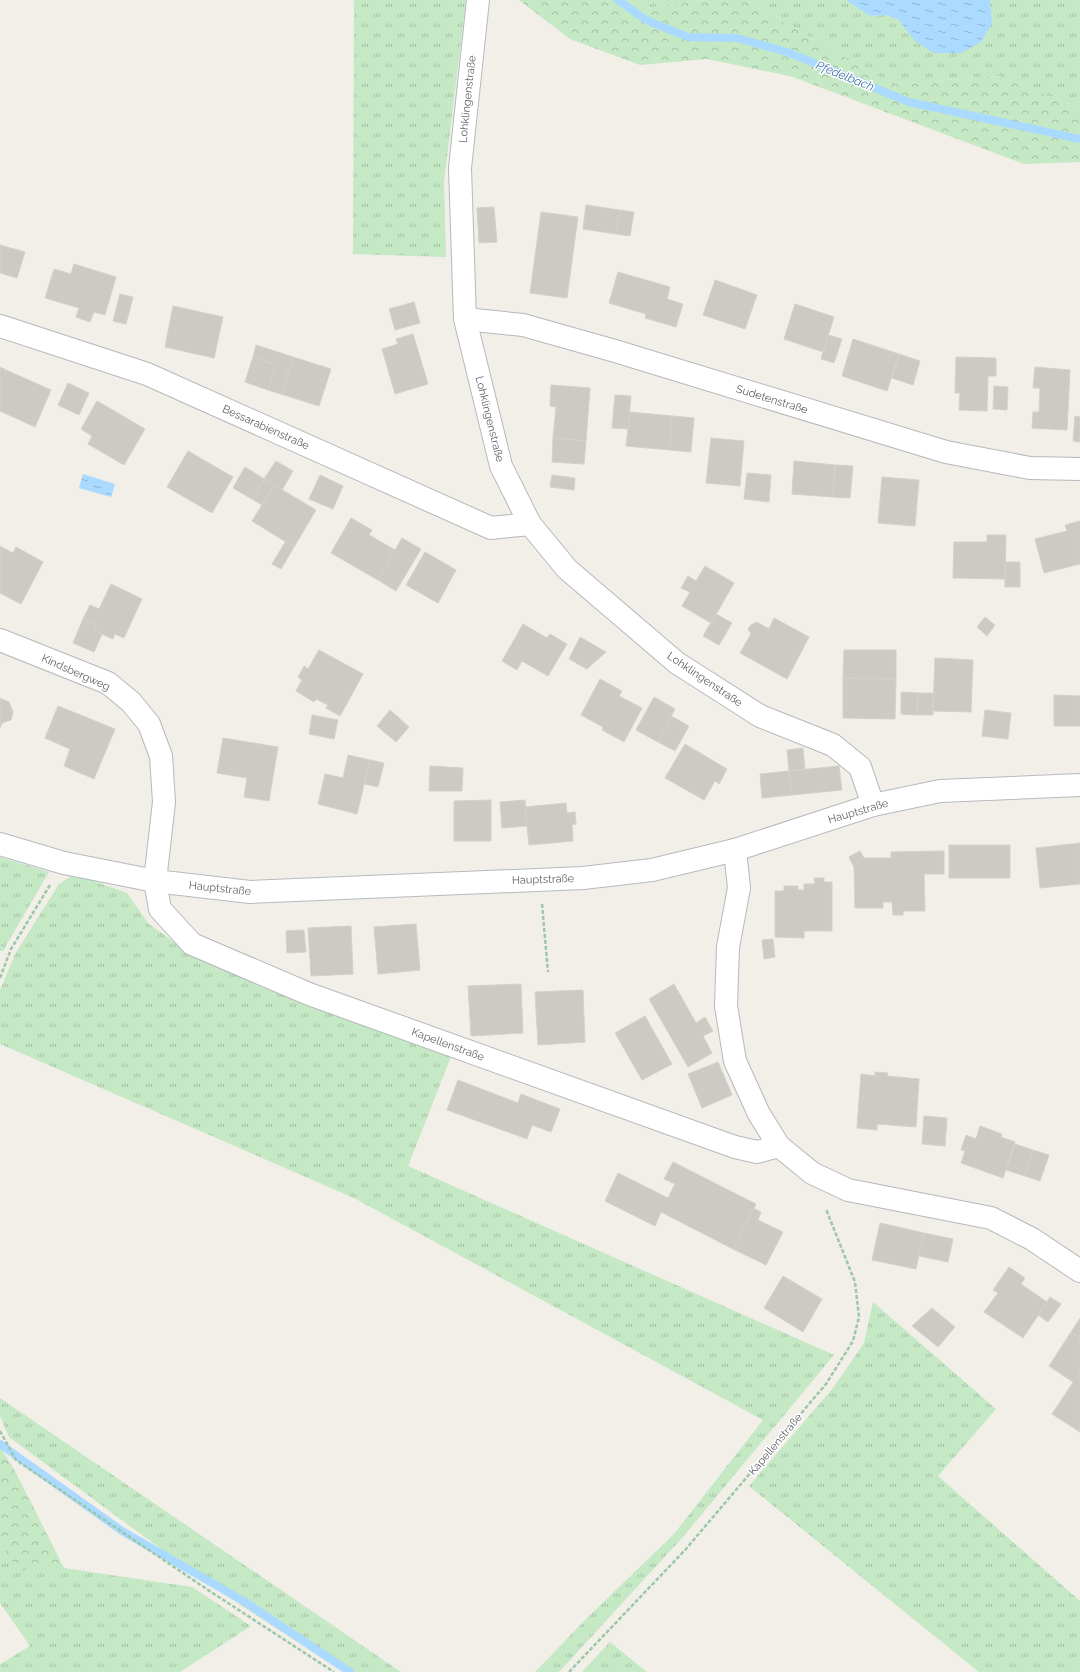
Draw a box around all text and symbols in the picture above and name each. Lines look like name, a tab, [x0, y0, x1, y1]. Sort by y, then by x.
street label: Lohklingenstraße	[456, 54, 479, 143]
water label: Pfedelbach	[814, 58, 876, 94]
street label: Lohklingenstraße	[473, 375, 507, 464]
street label: Sudetenstraße	[734, 382, 810, 417]
street label: Bessarabienstraße	[220, 402, 312, 453]
street label: Lohklingenstraße	[665, 649, 745, 710]
street label: Kindsbergweg	[39, 652, 112, 693]
street label: Hauptstraße	[826, 796, 890, 826]
street label: Hauptstraße	[512, 872, 575, 887]
street label: Hauptstraße	[188, 879, 252, 898]
street label: Kapellenstraße	[410, 1025, 487, 1064]
street label: Kapellenstraße	[746, 1410, 805, 1478]

